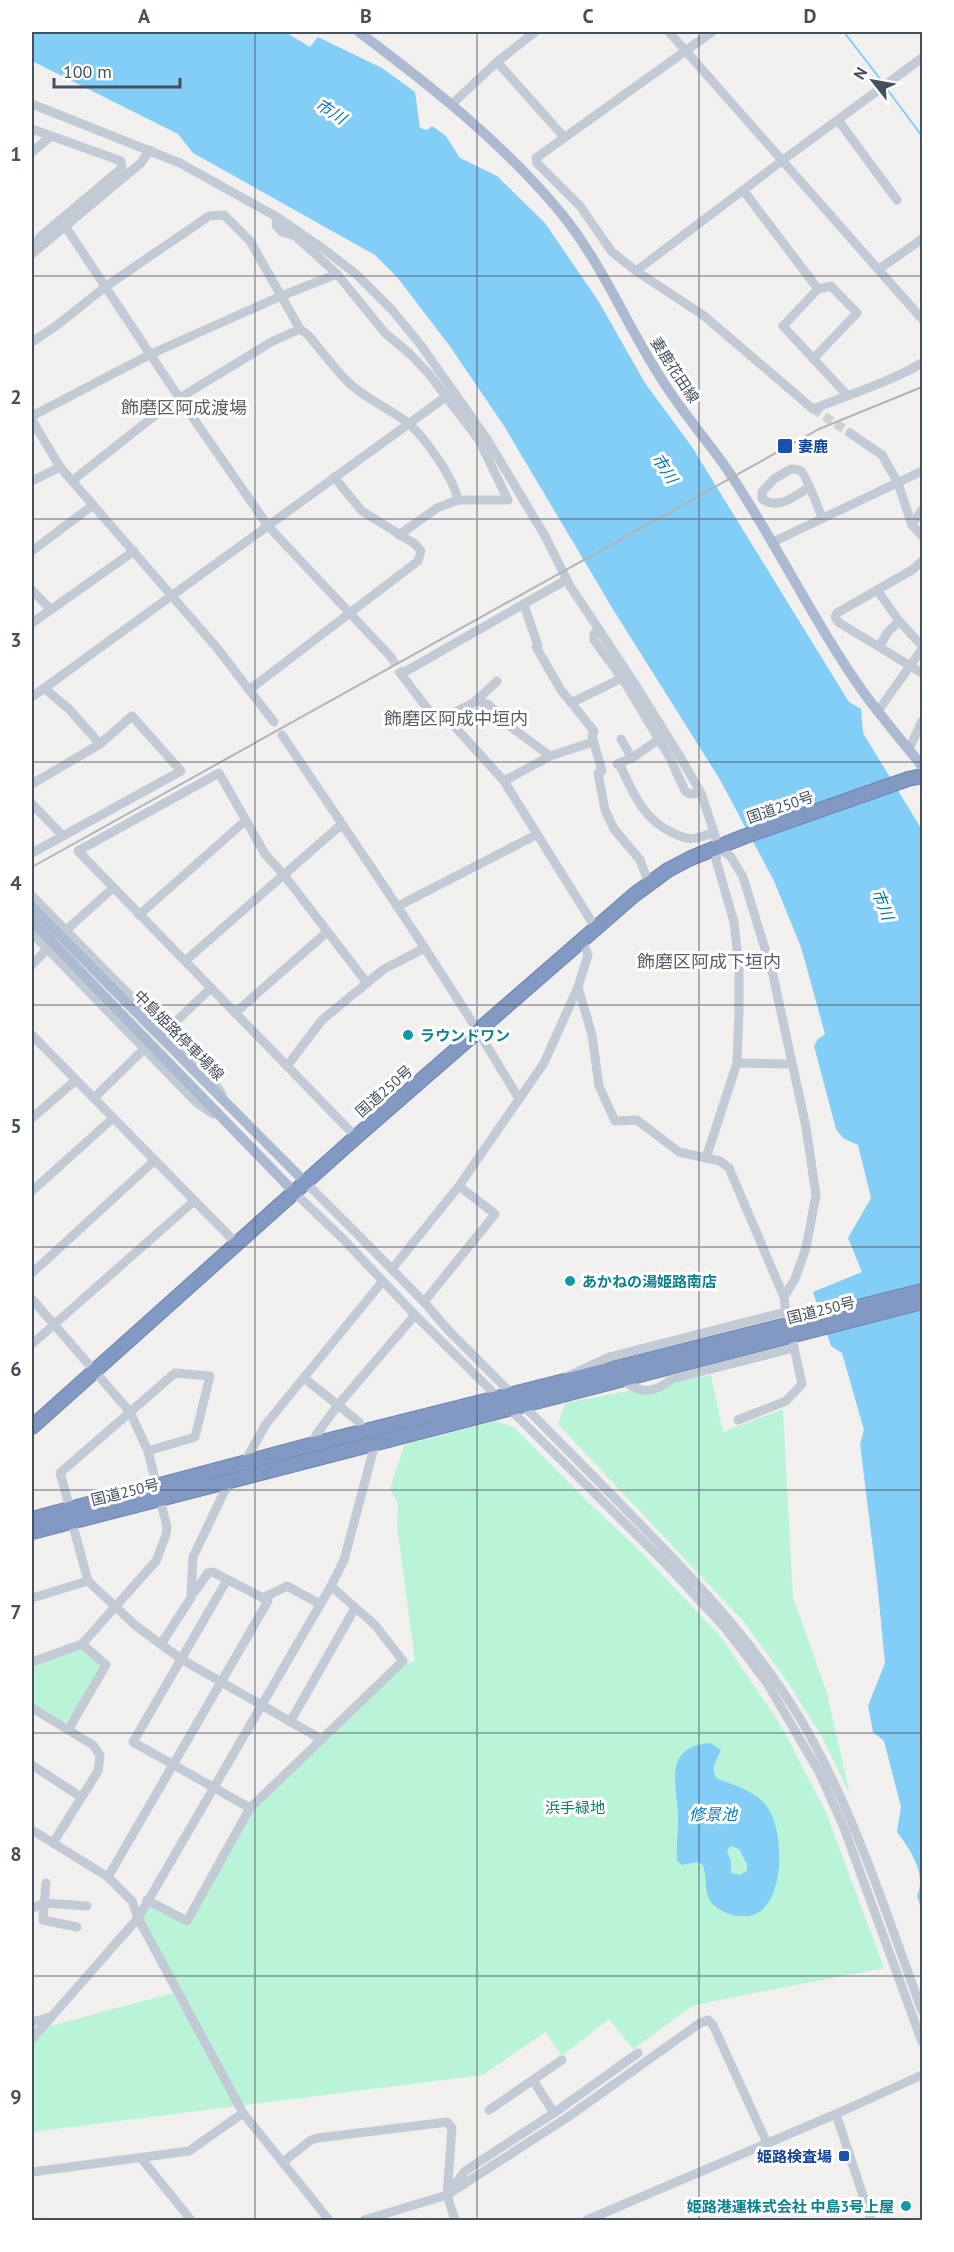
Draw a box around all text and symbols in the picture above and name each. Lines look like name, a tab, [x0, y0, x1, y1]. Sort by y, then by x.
text: A	[138, 3, 151, 29]
text: B	[360, 3, 372, 29]
text: C	[582, 3, 594, 29]
text: D	[804, 3, 817, 29]
scale bar	[54, 51, 180, 89]
north arrow	[843, 51, 903, 111]
text: 100 m	[63, 60, 112, 83]
text: N	[849, 64, 871, 83]
water label: 市川	[312, 94, 352, 129]
text: 1	[10, 141, 22, 167]
street label: 妻鹿花田線	[647, 333, 703, 407]
text: 2	[10, 384, 22, 410]
district label: 飾磨区阿成渡場	[121, 396, 247, 419]
marker: 妻鹿	[776, 437, 794, 455]
place label: 妻鹿	[798, 437, 828, 456]
water label: 市川	[648, 449, 683, 489]
text: 3	[10, 627, 22, 653]
district label: 飾磨区阿成中垣内	[384, 707, 528, 730]
street label: 国道250号	[744, 787, 816, 827]
text: 4	[10, 870, 22, 896]
water label: 市川	[868, 885, 899, 924]
district label: 飾磨区阿成下垣内	[637, 950, 781, 973]
street label: 中島姫路停車場線	[130, 986, 228, 1084]
place label: ラウンドワン	[420, 1026, 510, 1045]
marker: ラウンドワン	[401, 1028, 415, 1042]
street label: 国道250号	[352, 1061, 416, 1121]
text: 5	[10, 1113, 22, 1139]
place label: あかねの湯姫路南店	[582, 1272, 717, 1291]
marker: あかねの湯姫路南店	[563, 1274, 577, 1288]
street label: 国道250号	[785, 1292, 857, 1328]
text: 6	[10, 1356, 22, 1382]
street label: 国道250号	[89, 1474, 161, 1510]
text: 7	[10, 1599, 22, 1625]
park label: 浜手緑地	[545, 1798, 605, 1817]
water label: 修景池	[689, 1804, 739, 1824]
text: 8	[10, 1841, 22, 1867]
text: 9	[10, 2084, 22, 2110]
place label: 姫路検査場	[757, 2147, 832, 2166]
marker: 姫路検査場	[837, 2149, 851, 2163]
place label: 姫路港運株式会社 中島3号上屋	[687, 2197, 894, 2216]
marker: 姫路港運株式会社 中島3号上屋	[899, 2199, 913, 2213]

